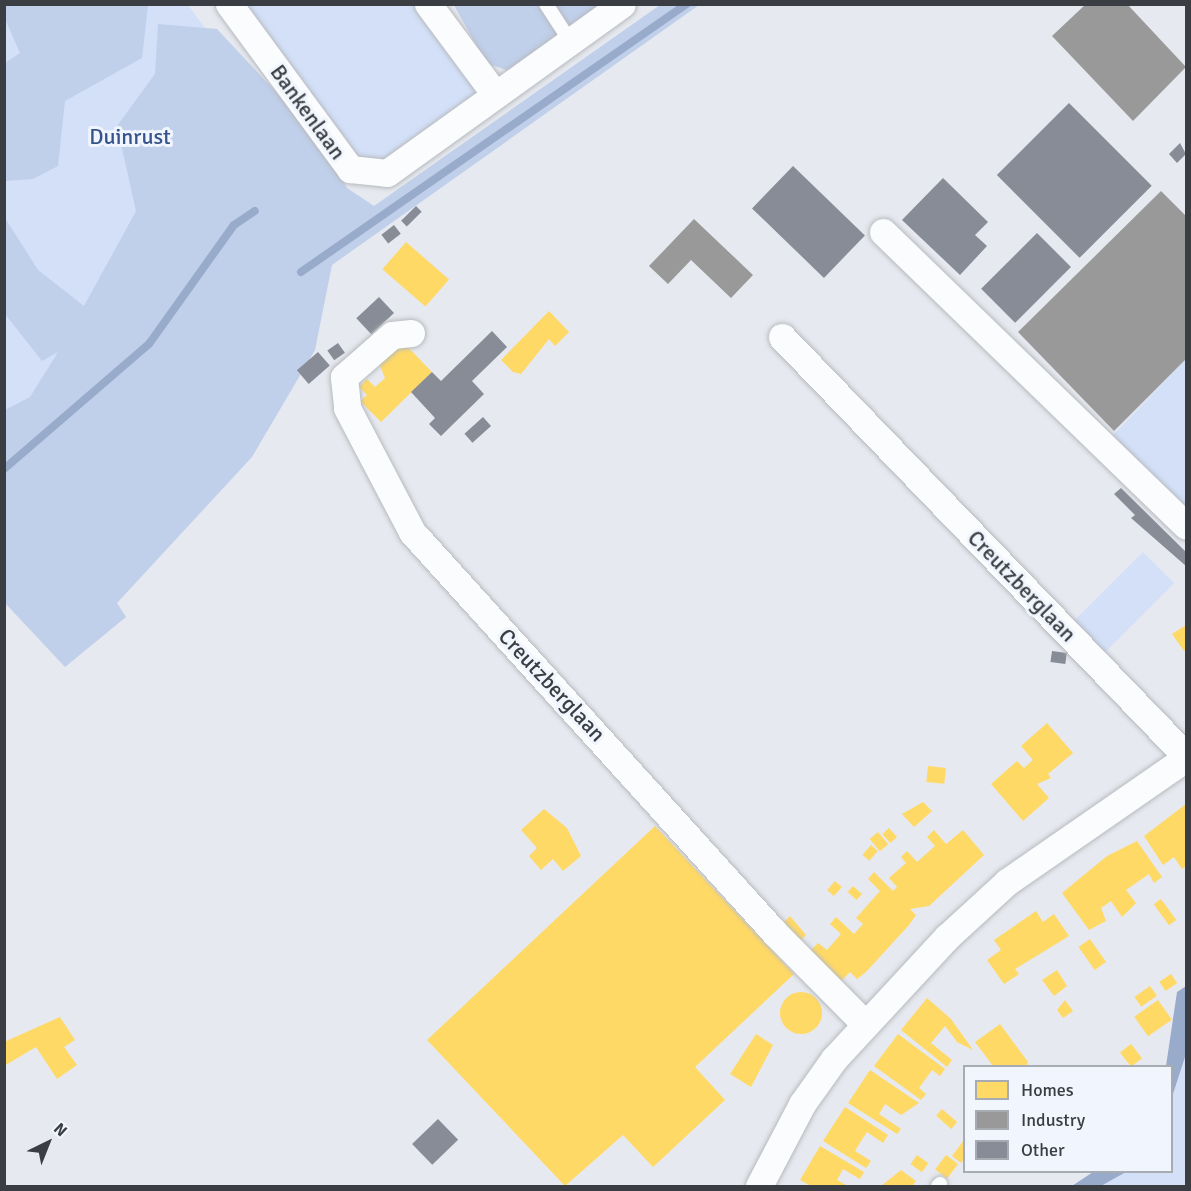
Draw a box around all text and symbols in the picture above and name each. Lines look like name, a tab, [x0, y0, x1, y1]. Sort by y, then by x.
street label: Bankenlaan	[265, 59, 351, 165]
park label: Duinrust	[89, 124, 171, 150]
street label: Creutzberglaan	[962, 525, 1082, 647]
street label: Creutzberglaan	[493, 623, 611, 747]
legend	[963, 1065, 1173, 1173]
text: Homes	[1021, 1079, 1074, 1101]
text: Industry	[1021, 1109, 1085, 1131]
north arrow	[18, 1113, 78, 1173]
text: N	[49, 1119, 71, 1141]
text: Other	[1021, 1139, 1065, 1161]

